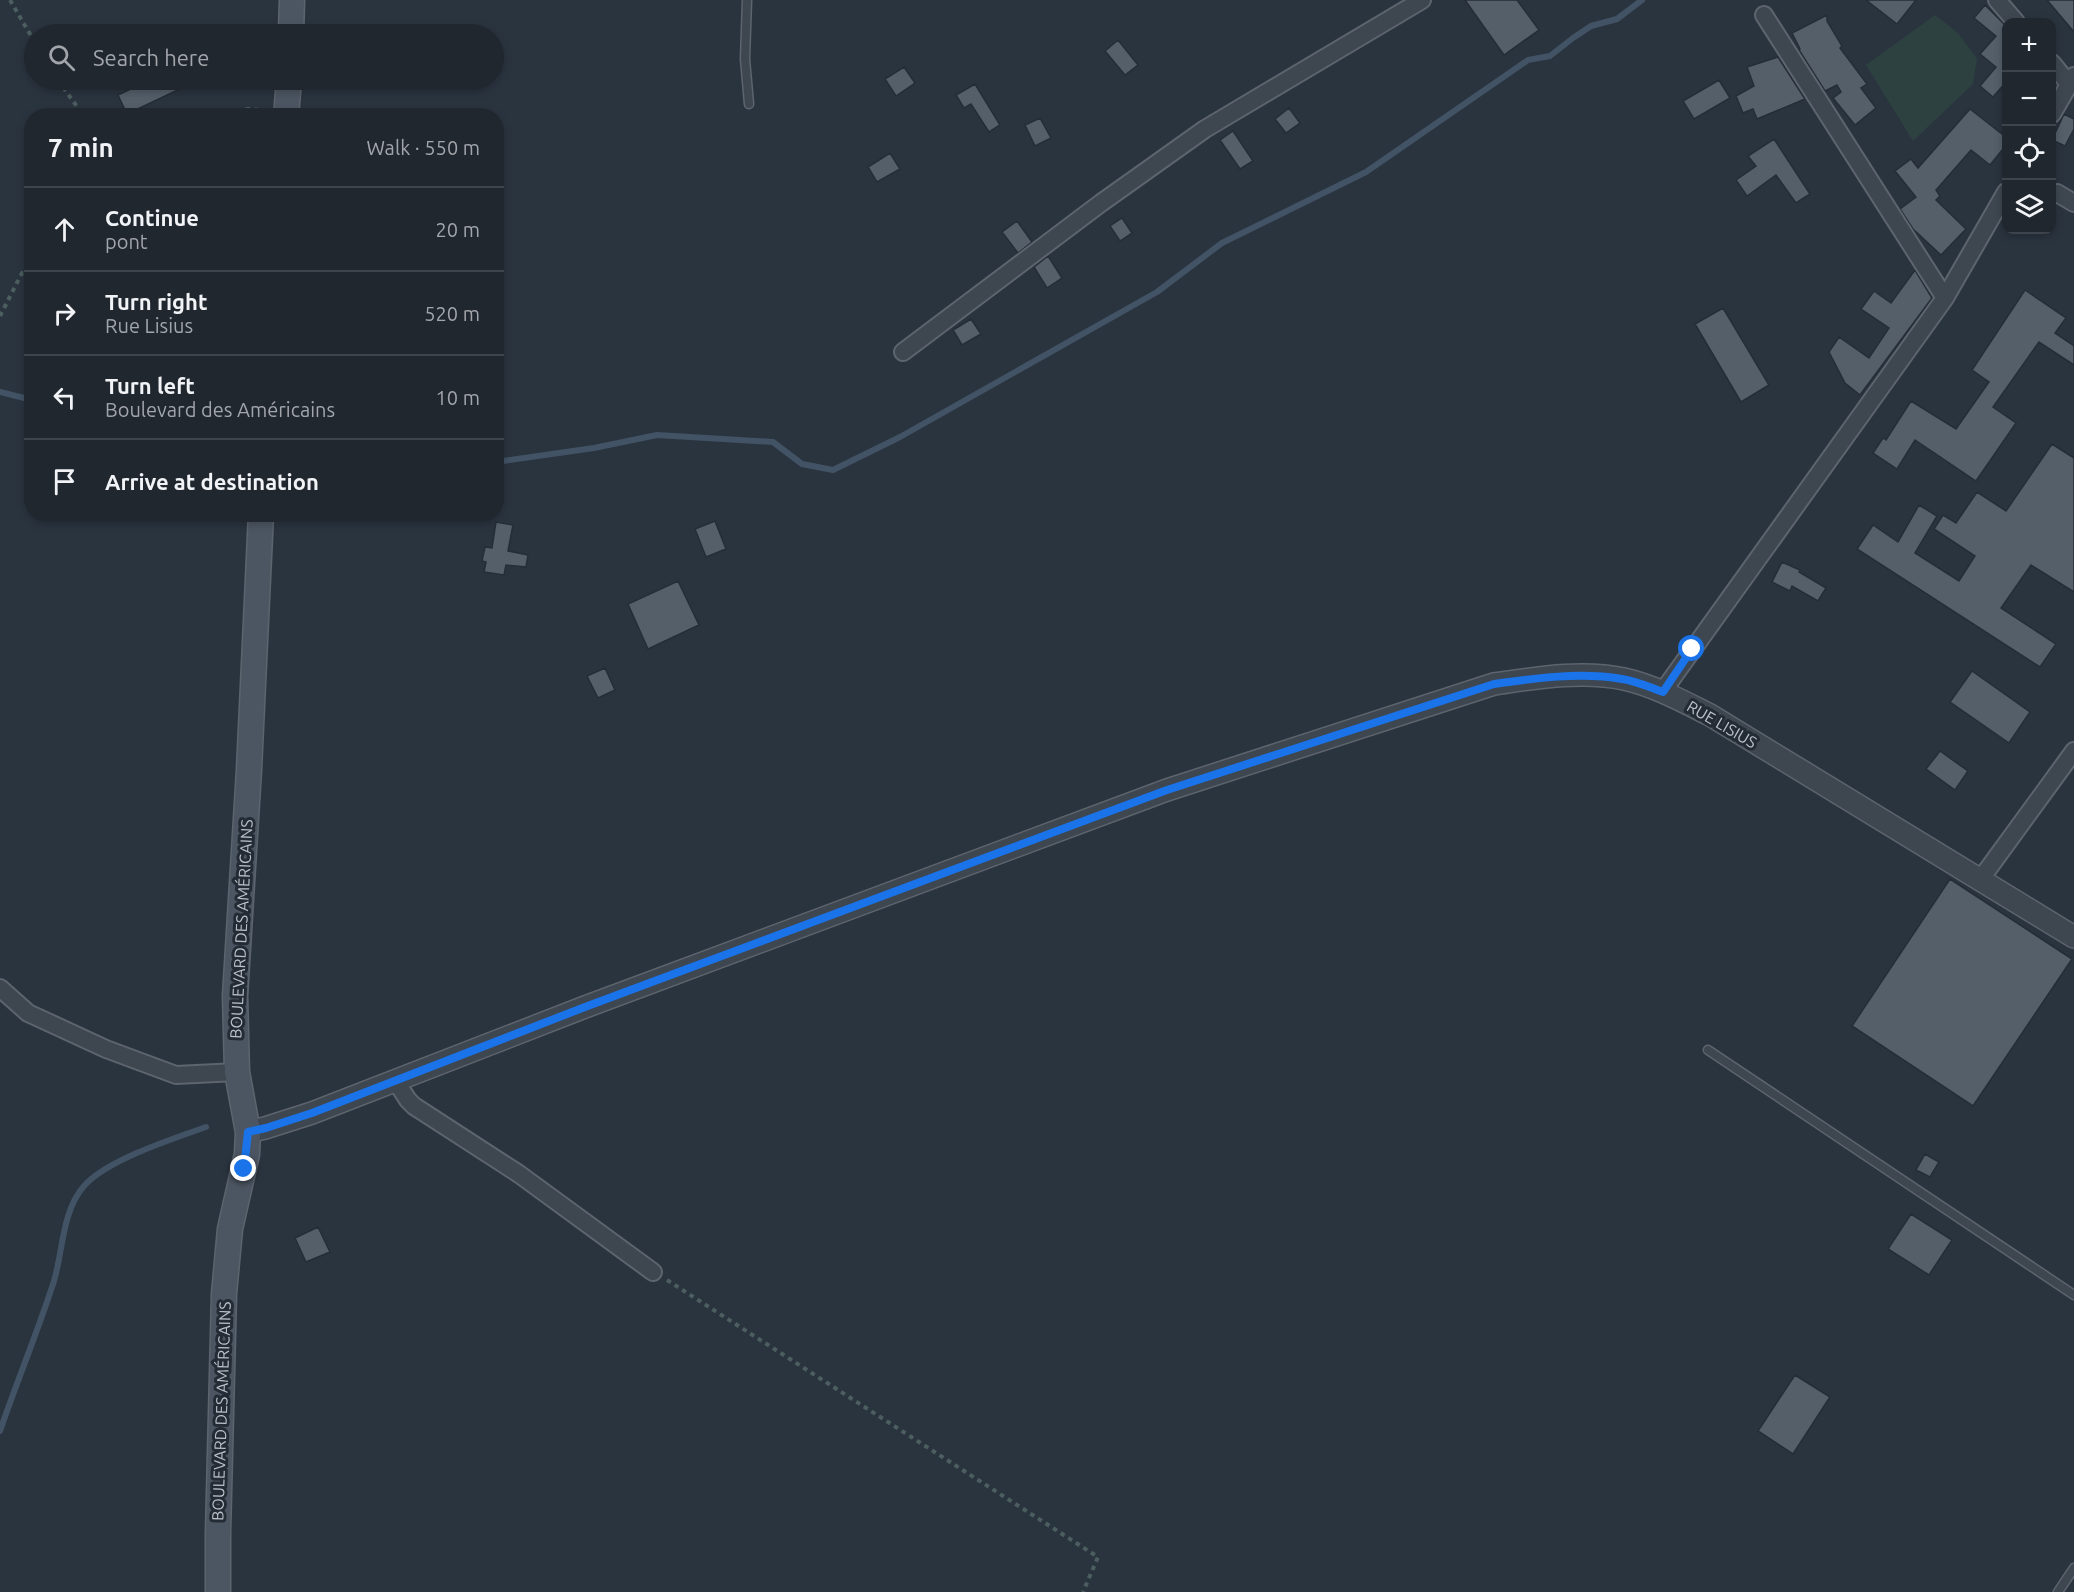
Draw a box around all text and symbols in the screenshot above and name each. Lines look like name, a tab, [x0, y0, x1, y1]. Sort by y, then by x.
map controls	[2002, 18, 2056, 234]
button: +	[2002, 18, 2056, 72]
search box	[24, 24, 504, 90]
icon: search	[45, 41, 78, 74]
text: Search here	[93, 45, 209, 70]
button: −	[2002, 72, 2056, 126]
button: locate	[2002, 126, 2056, 180]
text: 7 min	[48, 133, 114, 162]
text: Walk · 550 m	[367, 136, 480, 159]
button: layers	[2002, 180, 2056, 234]
text: Continue	[105, 205, 199, 230]
icon: ahead	[48, 213, 81, 246]
text: 20 m	[436, 218, 480, 241]
text: pont	[105, 230, 148, 253]
text: Turn right	[105, 289, 207, 314]
icon: right	[48, 297, 81, 330]
text: 520 m	[424, 302, 480, 325]
text: Rue Lisius	[105, 314, 193, 337]
text: Turn left	[105, 373, 195, 398]
icon: left	[48, 381, 81, 414]
text: 10 m	[436, 386, 480, 409]
text: Boulevard des Américains	[105, 398, 335, 421]
icon: arrive	[48, 465, 81, 498]
text: Arrive at destination	[105, 469, 319, 494]
route start	[1678, 635, 1704, 661]
street label: RUE LISIUS	[1684, 697, 1760, 751]
street label: BOULEVARD DES AMÉRICAINS	[224, 819, 256, 1039]
route end	[230, 1155, 256, 1181]
street label: BOULEVARD DES AMÉRICAINS	[206, 1301, 234, 1521]

